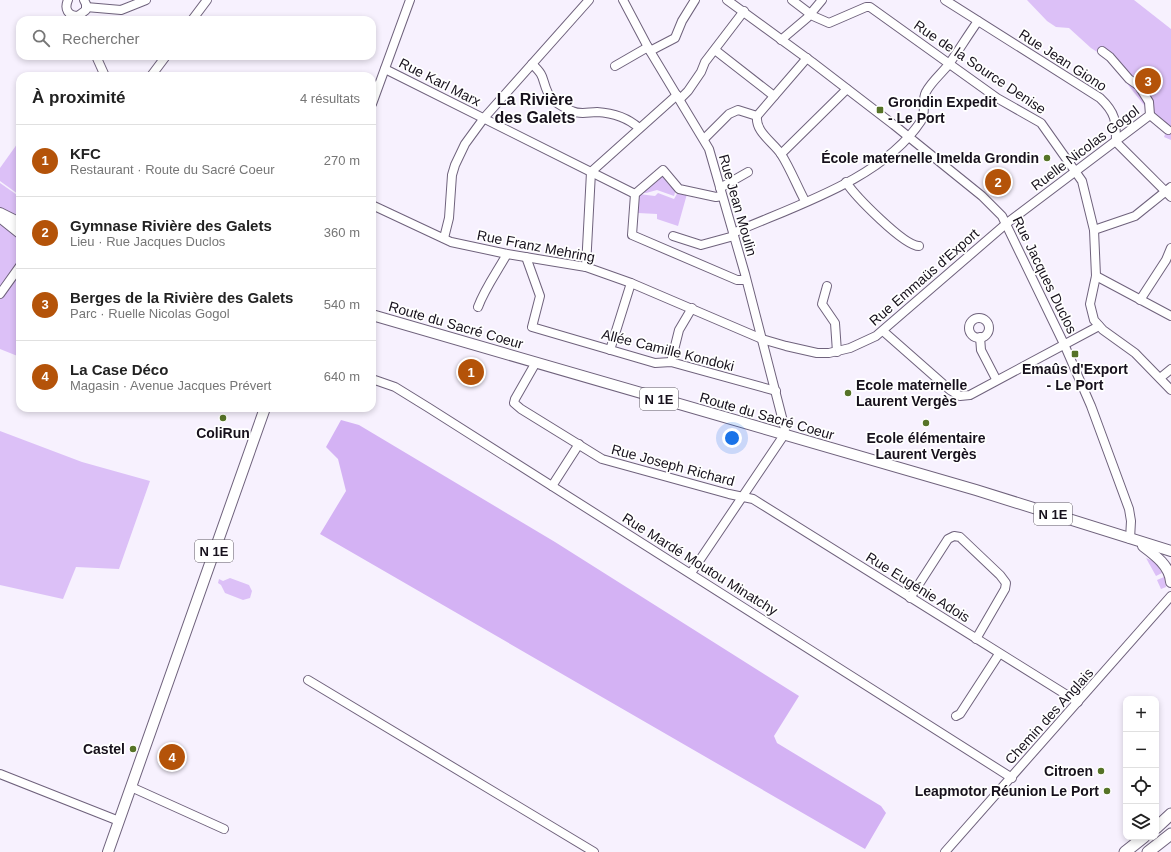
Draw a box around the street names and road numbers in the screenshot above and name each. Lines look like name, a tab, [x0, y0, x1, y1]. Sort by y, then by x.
street label: Rue de la Source Denise	[911, 17, 1049, 117]
street label: Rue Jean Giono	[1016, 26, 1110, 94]
street label: Rue Karl Marx	[397, 55, 483, 109]
street label: Ruelle Nicolas Gogol	[1028, 102, 1142, 194]
street label: Rue Jean Moulin	[716, 152, 760, 258]
street label: Rue Jacques Duclos	[1010, 214, 1080, 336]
street label: Rue Emmaüs d'Export	[866, 225, 982, 329]
street label: Rue Franz Mehring	[476, 227, 596, 265]
street label: Route du Sacré Coeur	[387, 298, 525, 352]
street label: Allée Camille Kondoki	[600, 326, 736, 374]
road number: N 1E	[640, 388, 678, 410]
street label: Route du Sacré Coeur	[698, 389, 836, 443]
street label: Rue Joseph Richard	[610, 441, 736, 489]
road number: N 1E	[1034, 503, 1072, 525]
street label: Rue Mardé Moutou Minatchy	[620, 510, 780, 618]
road number: N 1E	[195, 540, 233, 562]
street label: Rue Eugénie Adois	[863, 549, 973, 625]
street label: Chemin des Anglais	[1002, 665, 1096, 767]

